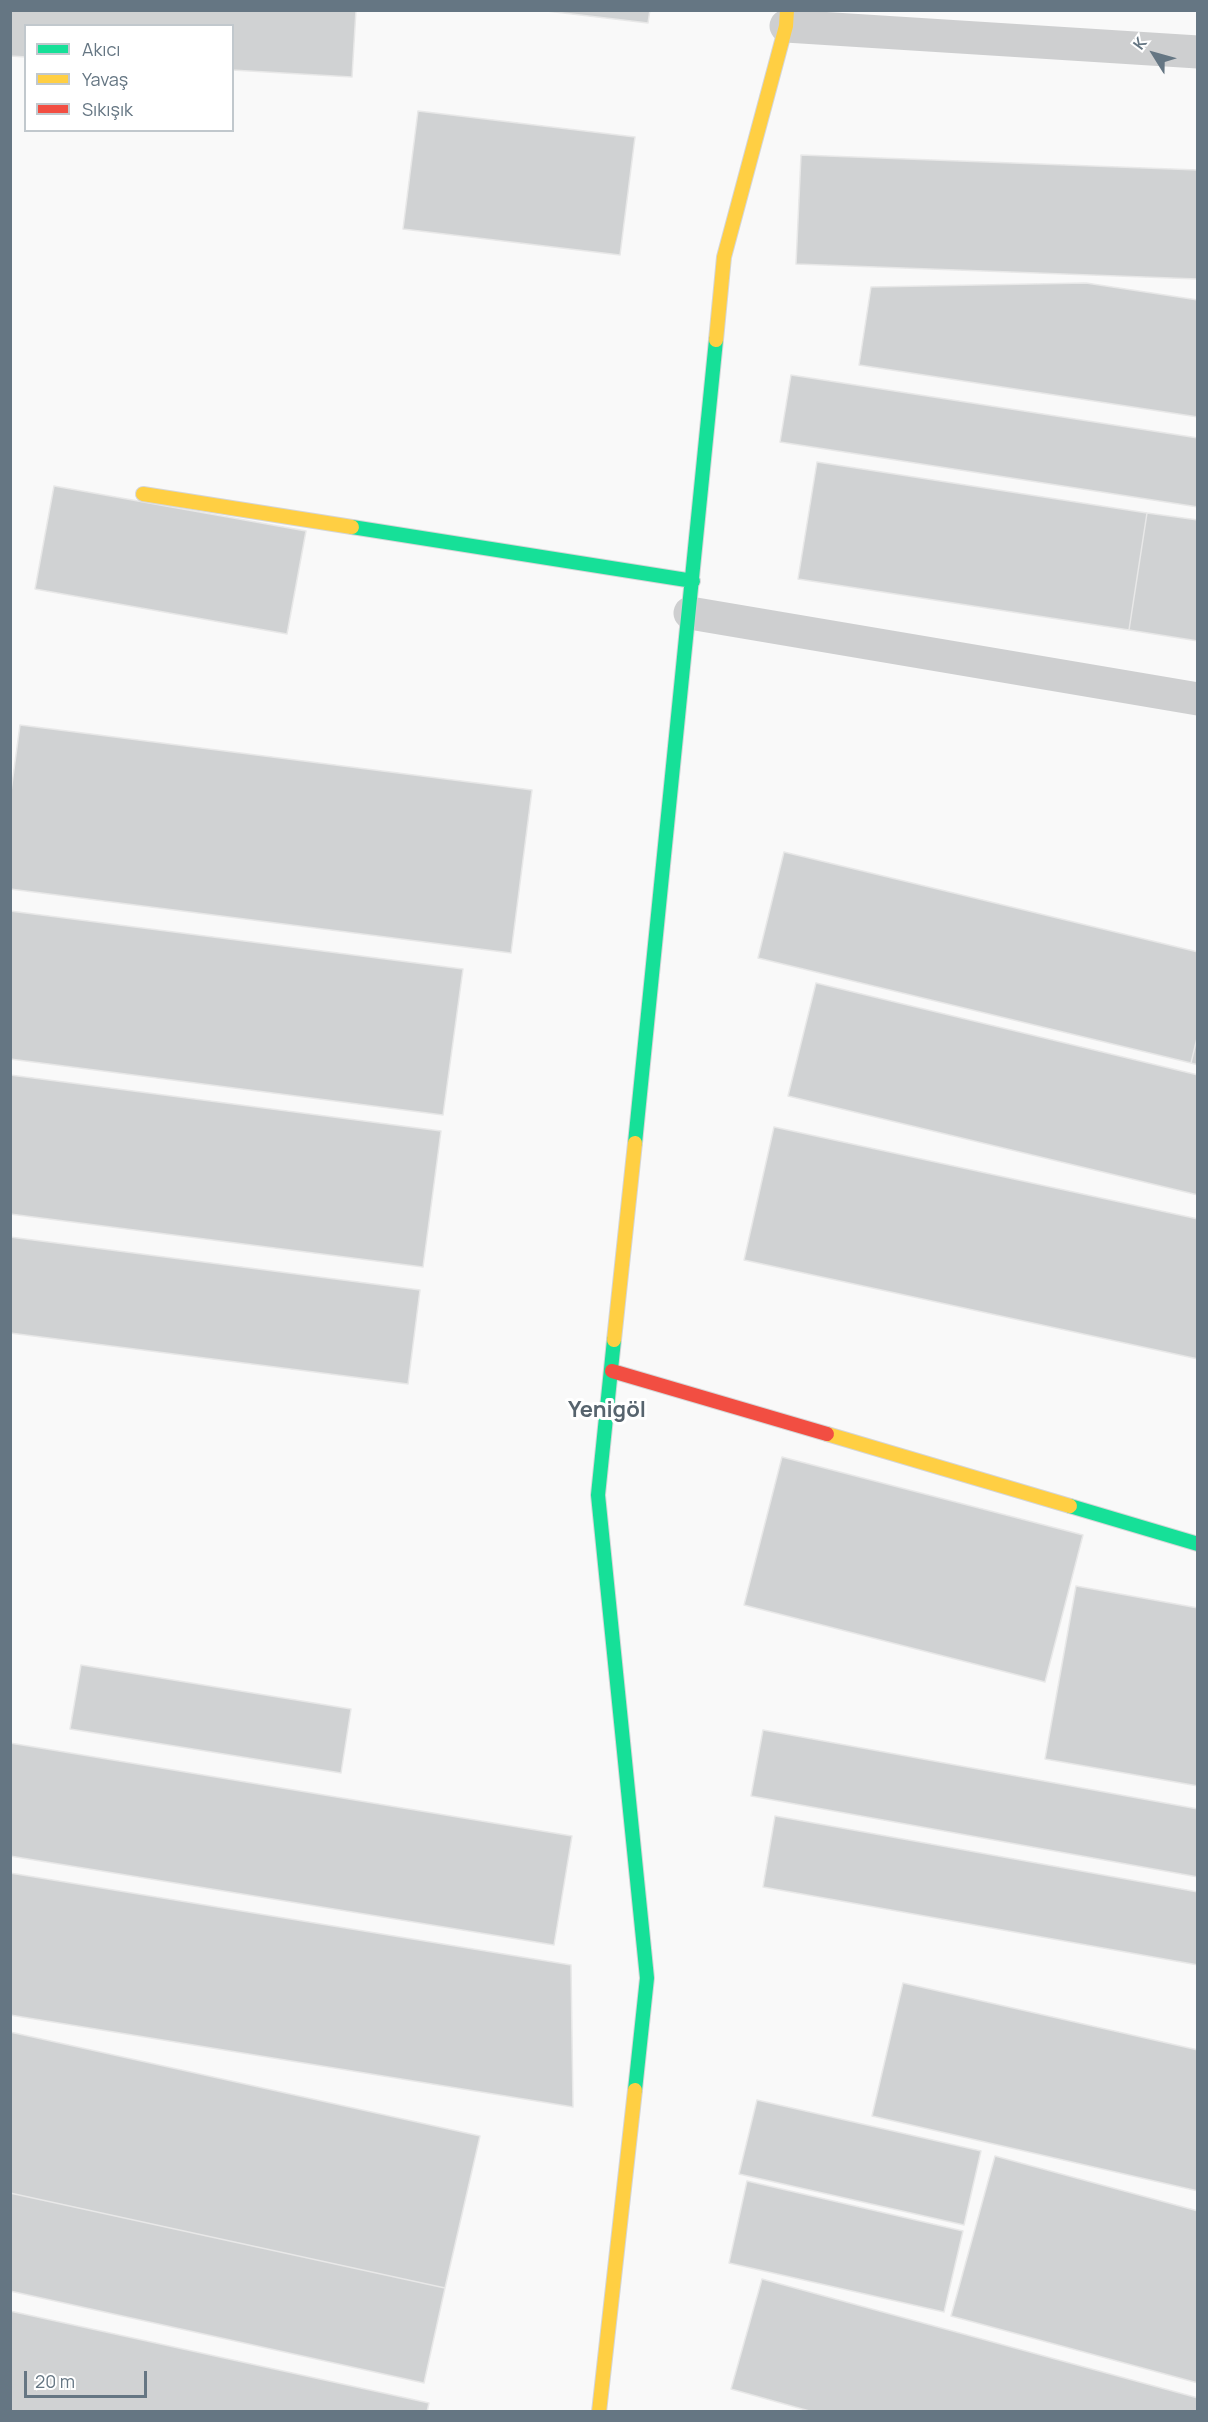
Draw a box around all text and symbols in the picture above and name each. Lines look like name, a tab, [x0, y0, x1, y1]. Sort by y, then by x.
legend	[24, 24, 234, 132]
north arrow	[1124, 24, 1184, 84]
text: K	[1128, 32, 1152, 54]
text: Akıcı	[82, 37, 120, 61]
text: Yavaş	[82, 67, 128, 91]
text: Sıkışık	[82, 97, 133, 121]
district label: Yenigöl	[568, 1398, 646, 1424]
scale bar	[27, 2359, 150, 2397]
text: 20 m	[35, 2369, 75, 2393]

